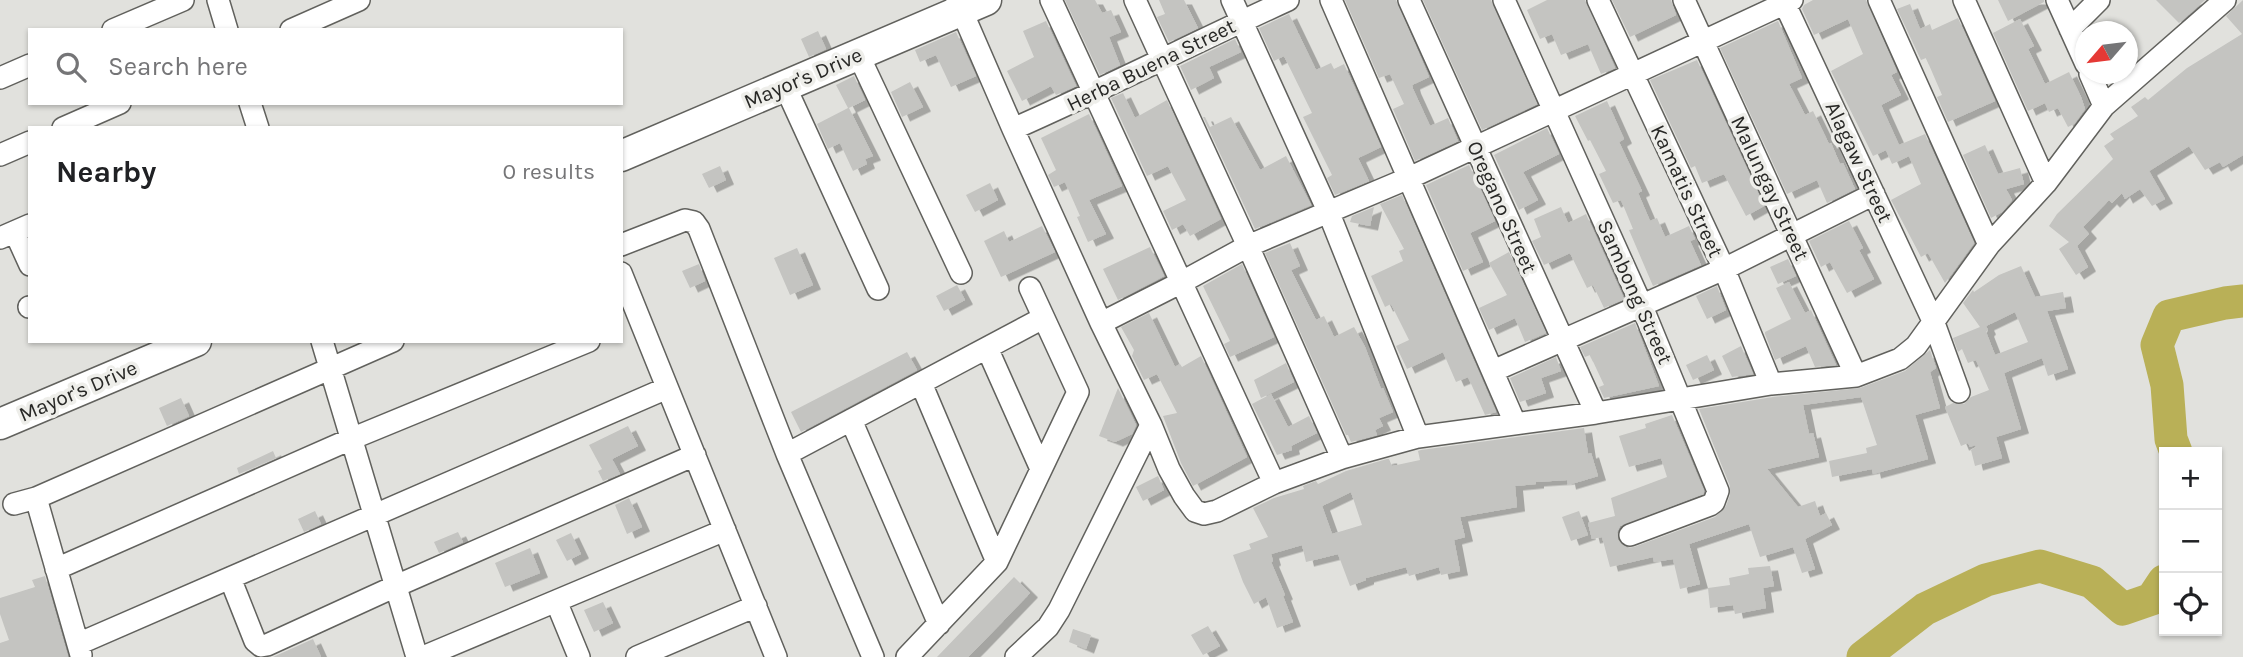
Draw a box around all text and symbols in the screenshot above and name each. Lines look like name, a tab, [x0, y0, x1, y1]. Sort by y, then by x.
street label: Herba Buena Street	[1063, 14, 1239, 116]
north arrow	[2075, 21, 2138, 84]
search box	[28, 28, 623, 105]
street label: Mayor's Drive	[740, 42, 866, 114]
icon: search	[52, 48, 90, 86]
text: Search here	[108, 51, 248, 82]
street label: Alagaw Street	[1820, 98, 1898, 226]
street label: Malungay Street	[1726, 112, 1814, 264]
street label: Kamatis Street	[1646, 121, 1728, 261]
street label: Oregano Street	[1462, 137, 1542, 277]
text: Nearby	[56, 154, 156, 190]
text: 0 results	[503, 158, 595, 185]
street label: Sambong Street	[1593, 216, 1678, 368]
street label: Mayor's Drive	[15, 355, 141, 427]
map controls	[2159, 447, 2222, 636]
button: +	[2159, 447, 2222, 510]
button: −	[2159, 510, 2222, 573]
button: locate	[2159, 573, 2222, 636]

